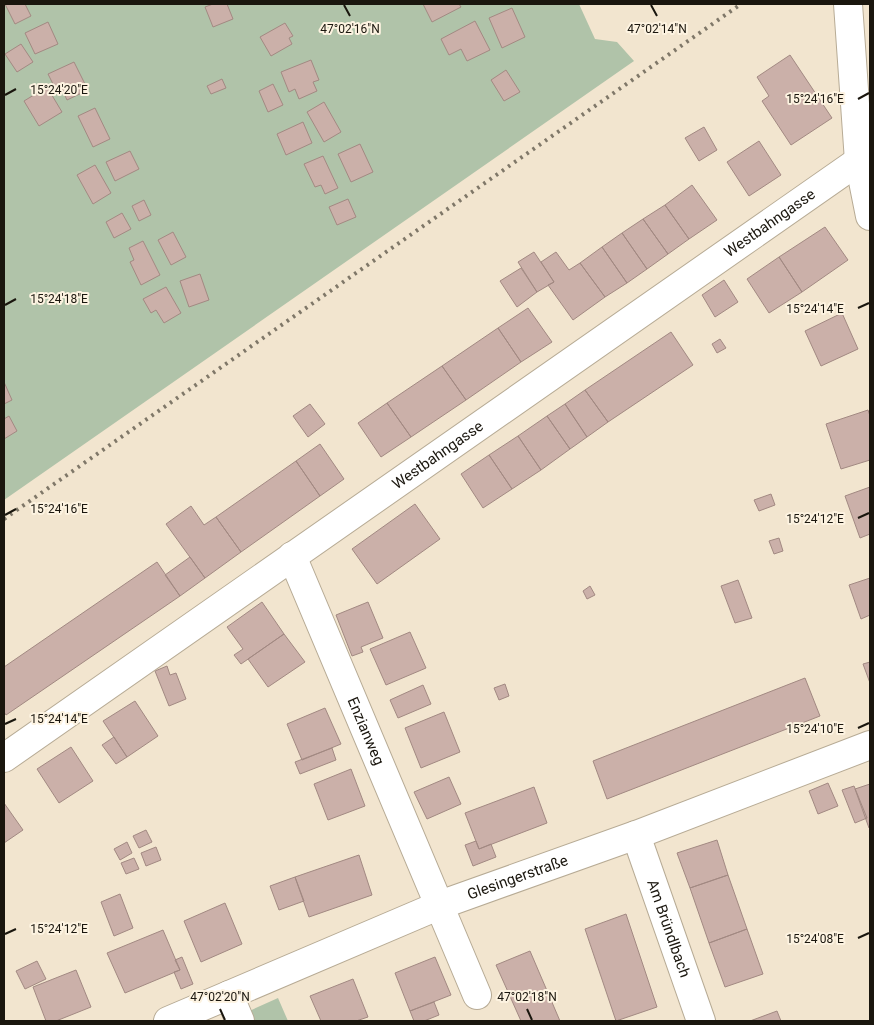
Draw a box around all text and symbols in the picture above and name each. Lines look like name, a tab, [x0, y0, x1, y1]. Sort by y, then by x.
text: 47°02'16"N	[320, 22, 380, 36]
text: 47°02'14"N	[627, 22, 687, 36]
text: 15°24'20"E	[30, 83, 88, 97]
text: 15°24'16"E	[786, 92, 844, 106]
street label: Westbahngasse	[721, 185, 819, 261]
text: 15°24'18"E	[30, 292, 88, 306]
text: 15°24'14"E	[786, 302, 844, 316]
street label: Westbahngasse	[389, 417, 487, 493]
text: 15°24'16"E	[30, 502, 88, 516]
text: 15°24'12"E	[786, 512, 844, 526]
street label: Enzianweg	[343, 694, 388, 768]
text: 15°24'14"E	[30, 712, 88, 726]
text: 15°24'10"E	[786, 722, 844, 736]
street label: Glesingerstraße	[465, 851, 570, 904]
street label: Am Bründlbach	[643, 877, 694, 980]
text: 15°24'12"E	[30, 922, 88, 936]
text: 15°24'08"E	[786, 932, 844, 946]
text: 47°02'20"N	[190, 990, 250, 1004]
text: 47°02'18"N	[497, 990, 557, 1004]

